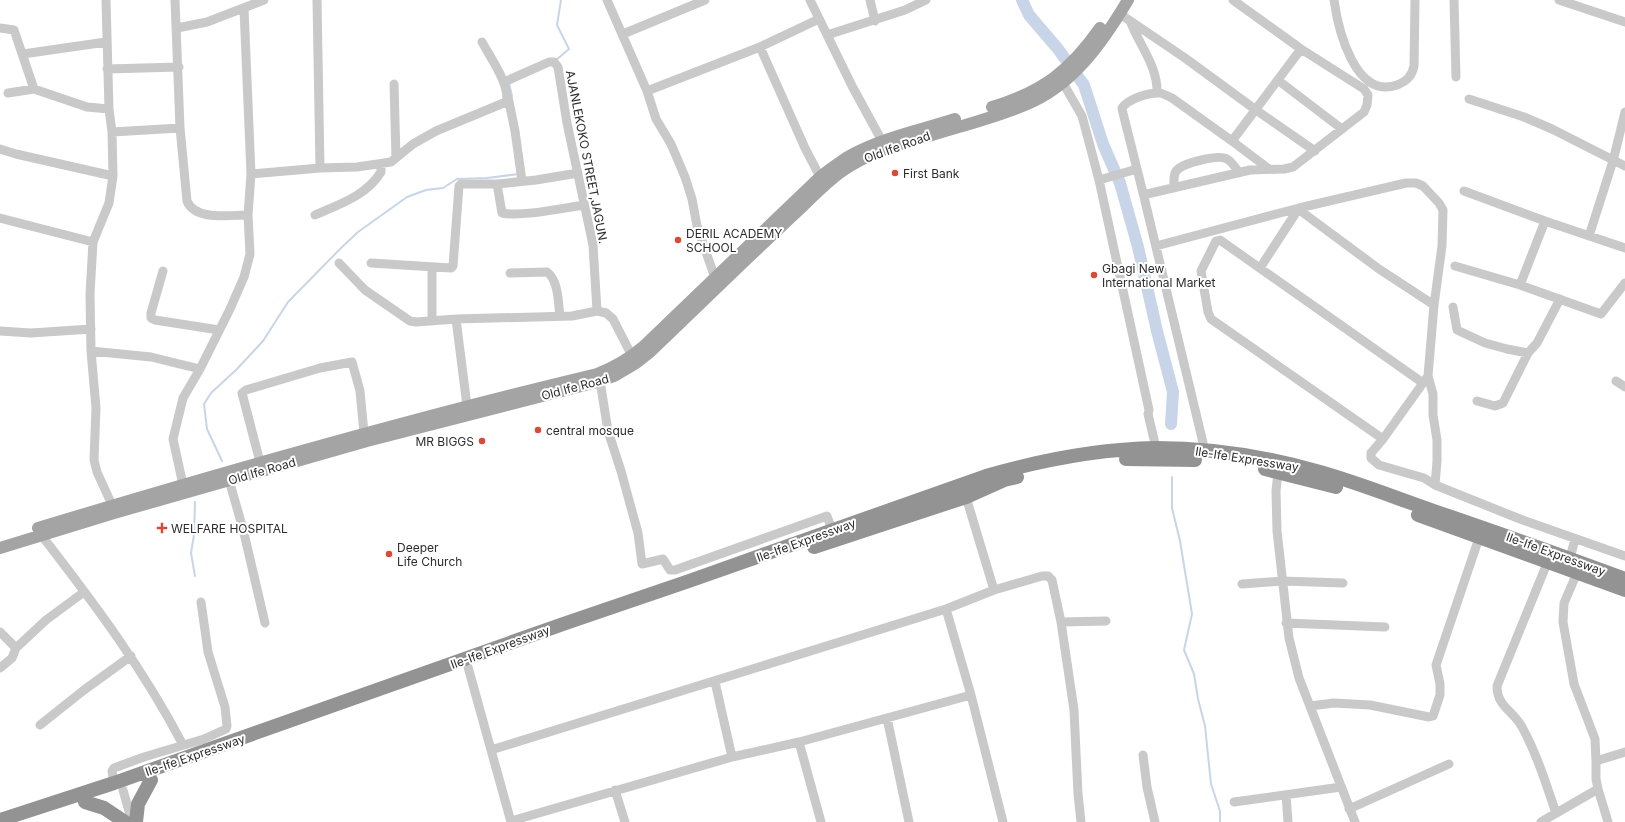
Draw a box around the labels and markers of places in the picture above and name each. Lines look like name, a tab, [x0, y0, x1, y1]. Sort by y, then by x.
place label: First Bank	[903, 166, 960, 181]
marker: First Bank	[890, 168, 900, 178]
place label: DERIL ACADEMY SCHOOL	[686, 226, 783, 255]
marker: DERIL ACADEMY SCHOOL	[673, 235, 683, 245]
place label: Gbagi New International Market	[1102, 261, 1215, 290]
marker: Gbagi New International Market	[1089, 270, 1099, 280]
place label: central mosque	[546, 423, 634, 438]
marker: central mosque	[533, 425, 543, 435]
place label: MR BIGGS	[415, 434, 474, 449]
marker: MR BIGGS	[477, 436, 487, 446]
place label: WELFARE HOSPITAL	[171, 521, 288, 536]
marker: WELFARE HOSPITAL	[156, 522, 168, 534]
place label: Deeper Life Church	[397, 540, 462, 569]
marker: Deeper Life Church	[384, 549, 394, 559]

